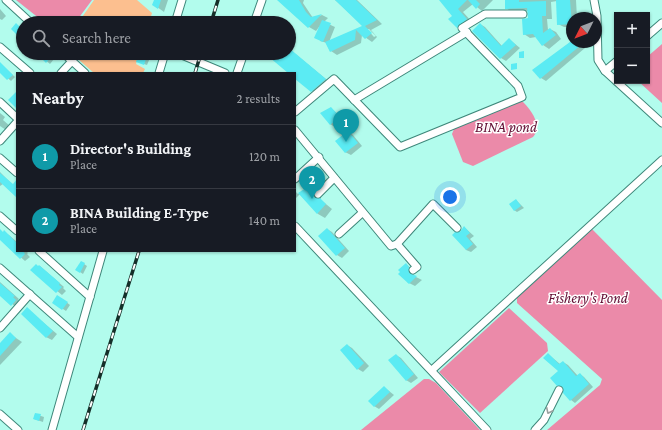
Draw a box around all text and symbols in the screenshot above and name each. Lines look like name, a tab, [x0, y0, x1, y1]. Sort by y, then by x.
north arrow	[566, 12, 602, 48]
map controls	[614, 12, 650, 84]
button: +	[614, 12, 650, 48]
search box	[16, 16, 296, 60]
icon: search	[30, 27, 52, 49]
text: Search here	[62, 30, 131, 46]
button: −	[614, 48, 650, 84]
text: Nearby	[32, 89, 84, 108]
text: 2 results	[237, 91, 280, 106]
pin: 1	[333, 109, 359, 142]
water label: BINA pond	[475, 119, 538, 136]
text: Director's Building	[70, 141, 191, 157]
text: 1	[43, 149, 47, 164]
text: 120 m	[249, 149, 280, 164]
text: Place	[70, 157, 97, 172]
pin: 2	[299, 166, 325, 199]
your location	[440, 187, 460, 207]
text: BINA Building E-Type	[70, 205, 209, 221]
text: 2	[42, 213, 48, 228]
text: 140 m	[249, 213, 280, 228]
text: Place	[70, 221, 97, 236]
water label: Fishery's Pond	[548, 290, 629, 307]
one-way arrow	[546, 407, 553, 414]

